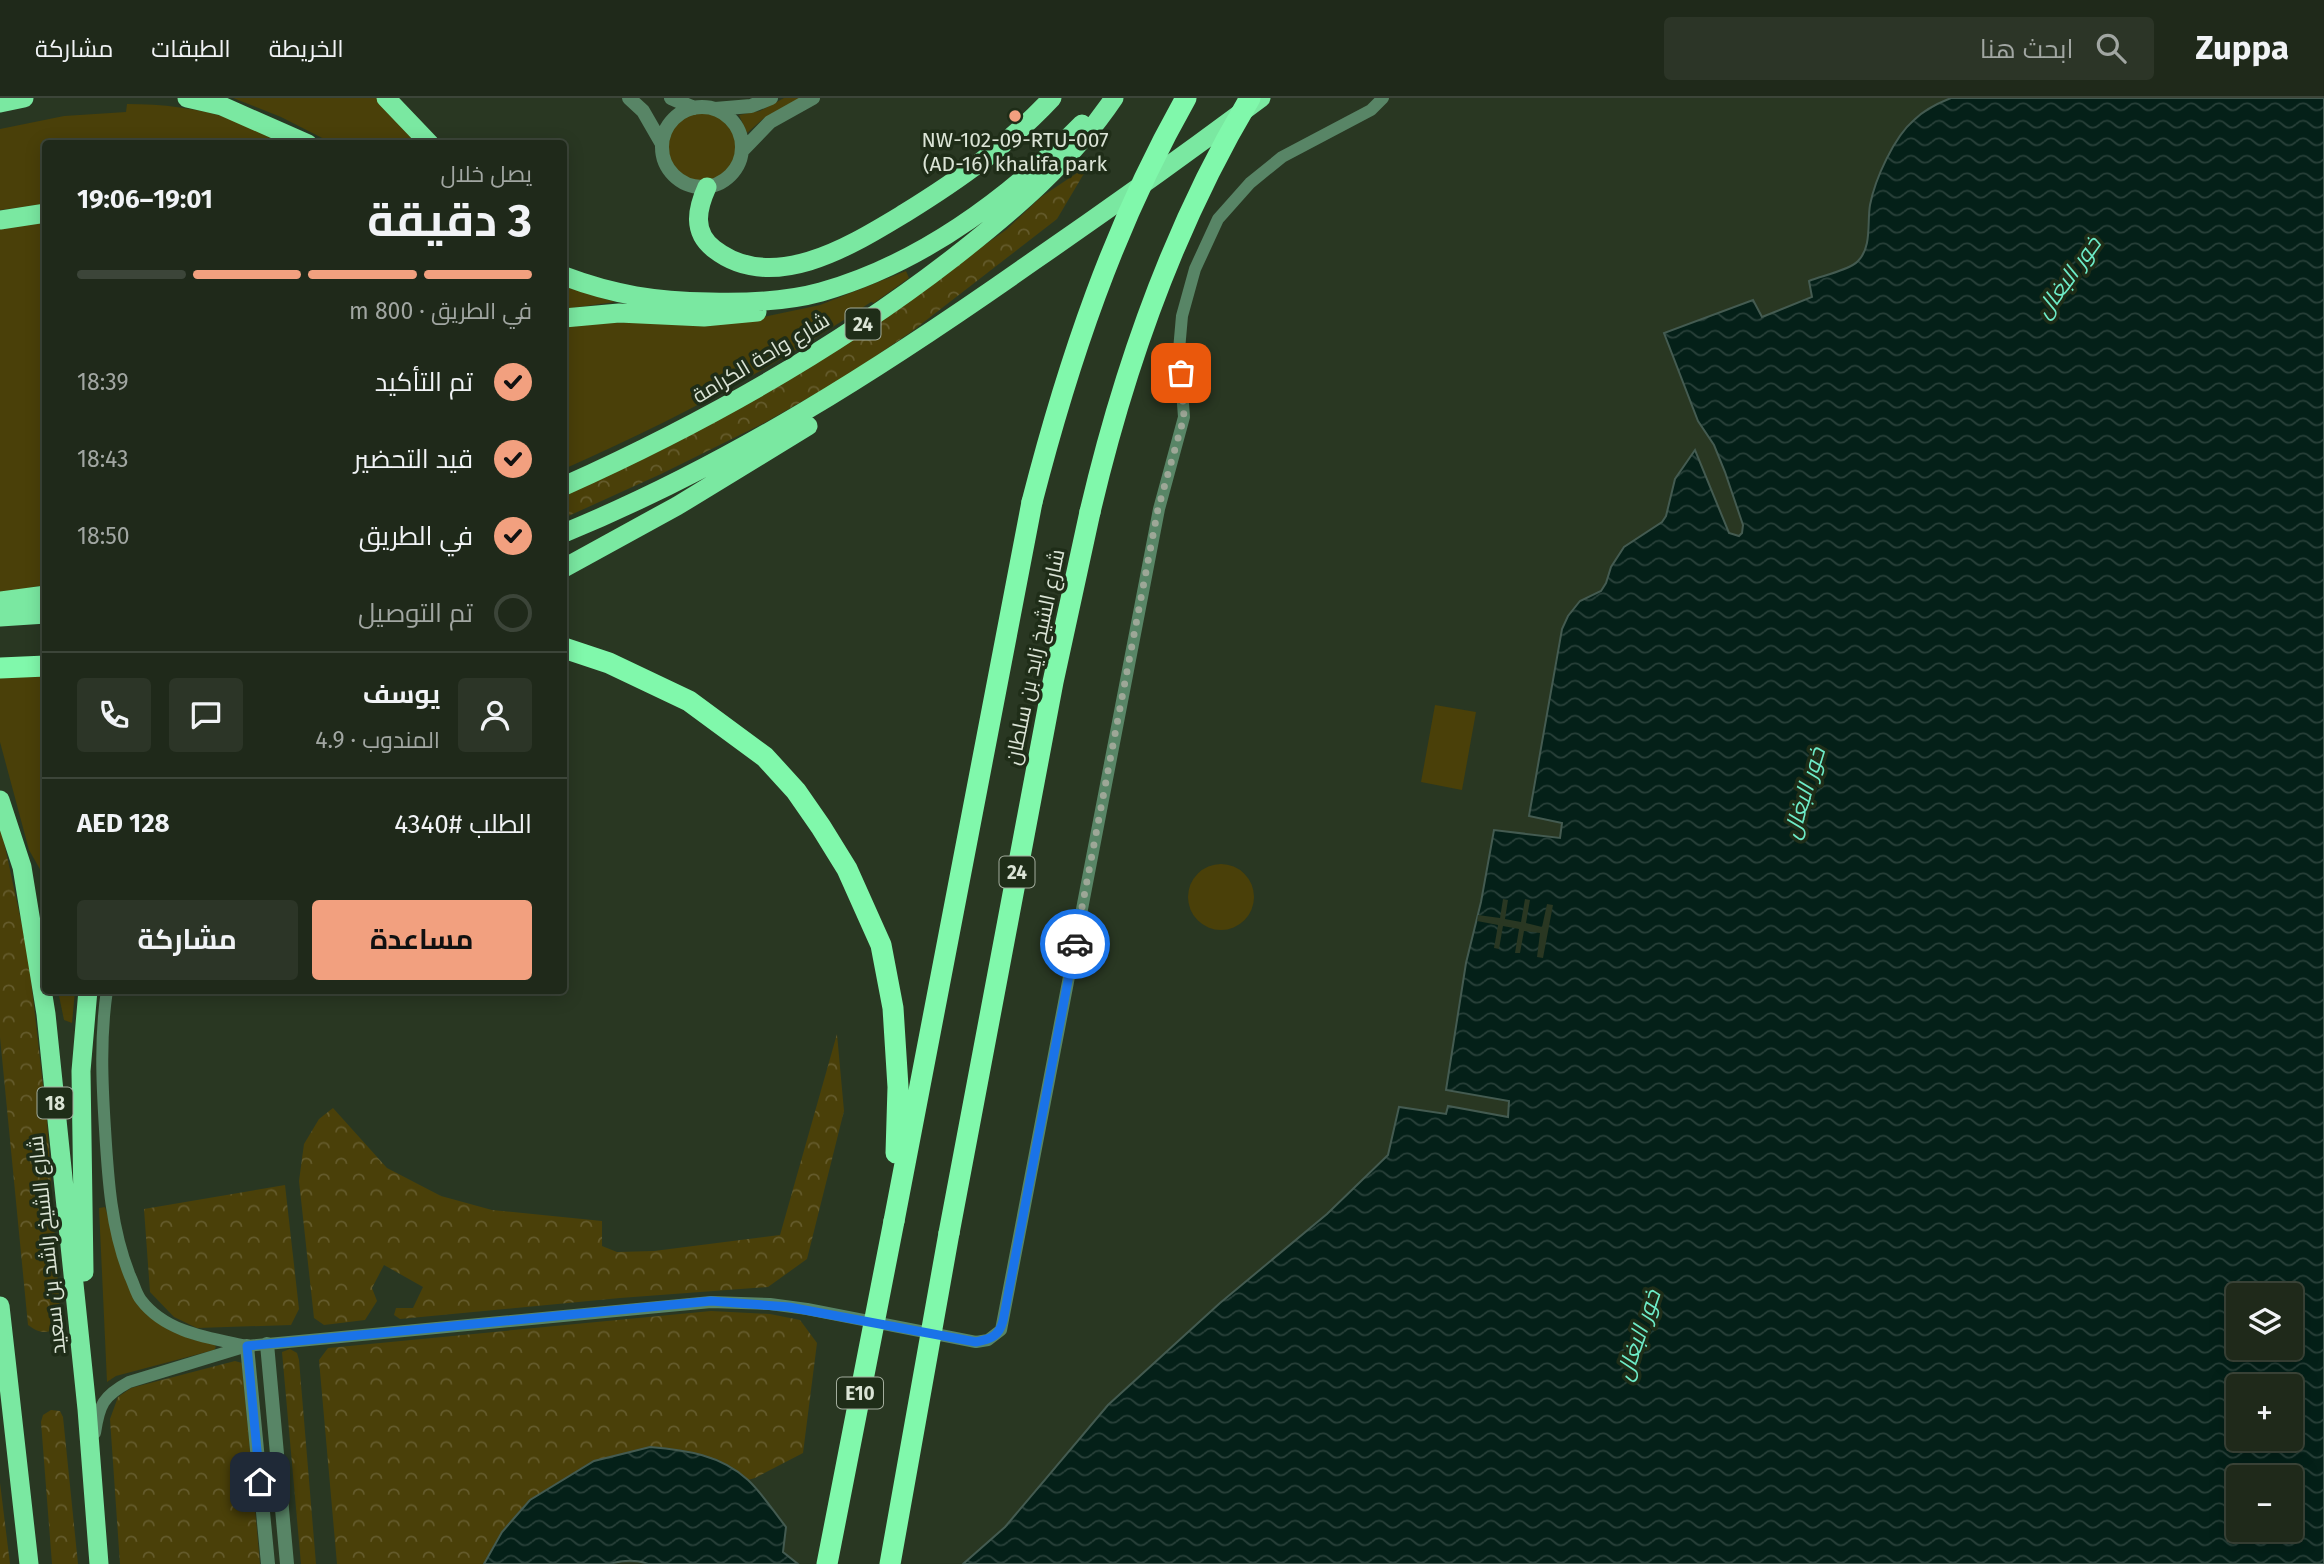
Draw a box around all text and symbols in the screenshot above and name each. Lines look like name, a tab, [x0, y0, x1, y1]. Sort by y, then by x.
search box	[1664, 17, 2154, 80]
text: Zuppa	[2196, 28, 2289, 68]
icon: search	[2092, 29, 2130, 67]
text: ابحث هنا	[1980, 34, 2074, 65]
text: مشاركة	[35, 35, 113, 63]
text: الطبقات	[151, 35, 231, 63]
text: الخريطة	[269, 35, 344, 63]
marker: NW-102-09-RTU-007 (AD-16) khalifa park	[1007, 108, 1023, 124]
place label: NW-102-09-RTU-007 (AD-16) khalifa park	[922, 127, 1108, 177]
text: يصل خلال	[441, 160, 532, 188]
text: 19:01–19:06	[77, 184, 213, 215]
text: 3 دقيقة	[367, 193, 532, 248]
water label: خور البغال	[2029, 230, 2108, 323]
text: في الطريق · 800 m	[349, 297, 532, 325]
street label: شارع واحة الكرامة	[688, 307, 835, 410]
road number: 24	[846, 308, 880, 340]
pin	[1151, 343, 1211, 403]
icon: bag	[1162, 354, 1200, 392]
icon: check	[494, 363, 532, 401]
text: تم التأكيد	[375, 367, 473, 398]
text: 18:39	[77, 368, 129, 396]
icon: check	[494, 440, 532, 478]
text: قيد التحضير	[354, 444, 473, 475]
text: 18:43	[77, 445, 128, 473]
icon: check	[494, 517, 532, 555]
text: في الطريق	[359, 521, 473, 552]
text: 18:50	[77, 522, 130, 550]
street label: شارع الشيخ زايد بن سلطان	[999, 547, 1072, 767]
text: تم التوصيل	[358, 598, 473, 629]
button: phone	[77, 678, 151, 752]
button: chat	[169, 678, 243, 752]
button: person	[458, 678, 532, 752]
text: يوسف	[363, 679, 440, 710]
text: المندوب · 4.9	[315, 726, 440, 754]
water label: خور البغال	[1777, 743, 1831, 842]
text: AED 128	[77, 808, 170, 839]
text: الطلب #4340	[394, 809, 532, 840]
road number: 24	[1000, 856, 1034, 888]
button: مشاركة	[77, 900, 298, 980]
button: مساعدة	[312, 900, 532, 980]
courier	[1040, 909, 1110, 979]
icon: car	[1056, 925, 1094, 963]
road number: 18	[38, 1088, 72, 1119]
street label: شارع الشيخ راشد بن سعيد	[23, 1134, 72, 1356]
map controls	[2226, 1283, 2303, 1542]
button: layers	[2226, 1283, 2303, 1360]
water label: خور البغال	[1609, 1285, 1667, 1384]
button: +	[2226, 1374, 2303, 1451]
road number: E10	[837, 1378, 883, 1408]
pin	[230, 1452, 290, 1512]
icon: home	[241, 1463, 279, 1501]
button: −	[2226, 1465, 2303, 1542]

